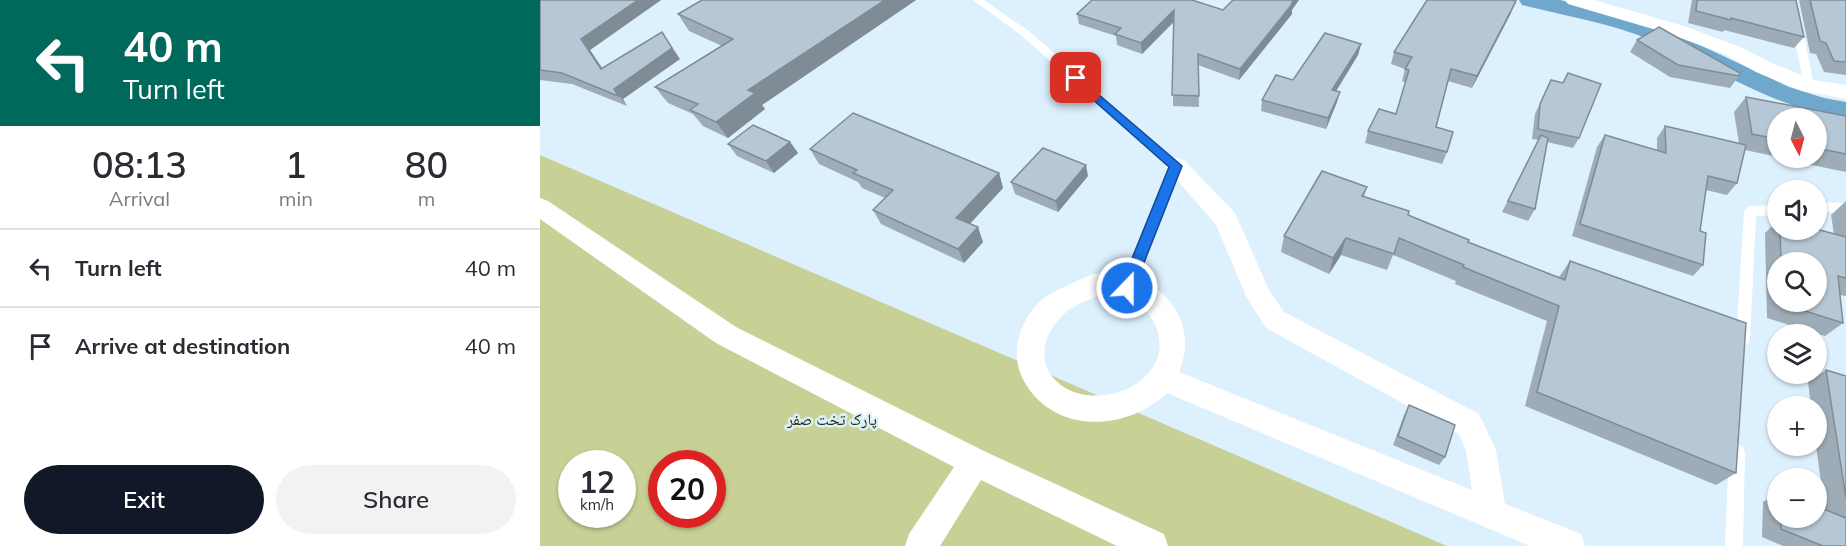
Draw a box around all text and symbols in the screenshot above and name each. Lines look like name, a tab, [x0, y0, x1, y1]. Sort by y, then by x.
text: 40 m	[123, 20, 223, 73]
icon: left	[24, 24, 102, 102]
pin	[1050, 52, 1101, 103]
icon: arrive	[1059, 61, 1092, 94]
text: Turn left	[123, 72, 225, 106]
north arrow	[1767, 108, 1827, 168]
map controls	[1767, 108, 1827, 528]
text: 08:13	[92, 142, 187, 187]
text: 1	[285, 142, 307, 187]
text: 80	[405, 142, 448, 187]
button: sound	[1767, 180, 1827, 240]
text: Arrival	[109, 186, 170, 211]
text: min	[279, 186, 313, 211]
text: m	[418, 186, 435, 211]
icon: left	[24, 252, 57, 285]
button: search	[1767, 252, 1827, 312]
text: Turn left	[75, 254, 162, 282]
text: 40 m	[465, 254, 516, 282]
position arrow	[1095, 256, 1159, 320]
button: layers	[1767, 324, 1827, 384]
icon: arrive	[24, 330, 57, 363]
text: Arrive at destination	[75, 332, 290, 360]
text: 40 m	[465, 332, 516, 360]
button: +	[1767, 396, 1827, 456]
park label: پارک تخت صفر	[786, 409, 877, 429]
speed limit sign: 20	[648, 450, 726, 528]
text: 12	[579, 463, 615, 501]
button: Exit	[24, 465, 264, 534]
button: Share	[276, 465, 516, 534]
button: −	[1767, 468, 1827, 528]
text: km/h	[580, 495, 614, 514]

